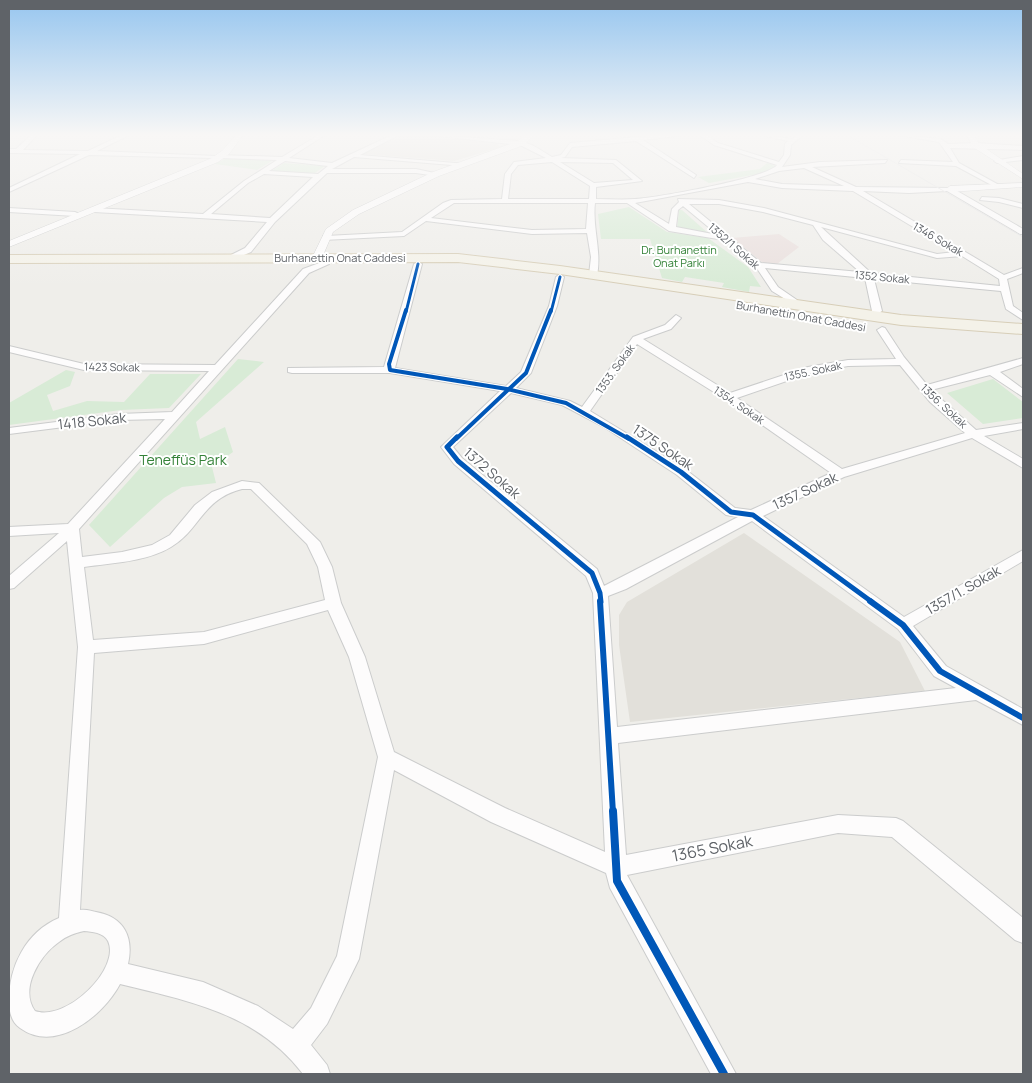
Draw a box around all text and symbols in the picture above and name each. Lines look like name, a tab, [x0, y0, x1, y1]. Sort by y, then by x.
street label: 1346 Sokak	[910, 218, 967, 259]
street label: 1352/1 Sokak	[705, 219, 764, 273]
park label: Dr. Burhanettin Onat Parkı	[641, 242, 717, 270]
street label: Burhanettin Onat Caddesi	[274, 250, 406, 265]
street label: 1352 Sokak	[854, 267, 911, 286]
street label: Burhanettin Onat Caddesi	[735, 297, 867, 334]
street label: 1353. Sokak	[591, 340, 638, 397]
street label: 1355. Sokak	[783, 357, 844, 384]
street label: 1423 Sokak	[84, 359, 140, 374]
street label: 1356. Sokak	[918, 380, 971, 432]
street label: 1354. Sokak	[711, 382, 768, 427]
street label: 1418 Sokak	[57, 407, 128, 434]
street label: 1375 Sokak	[629, 419, 698, 475]
street label: 1372 Sokak	[460, 443, 526, 503]
park label: Teneffüs Park	[139, 450, 228, 469]
street label: 1357 Sokak	[769, 467, 841, 514]
street label: 1357/1. Sokak	[922, 560, 1005, 619]
street label: 1365 Sokak	[670, 829, 755, 867]

